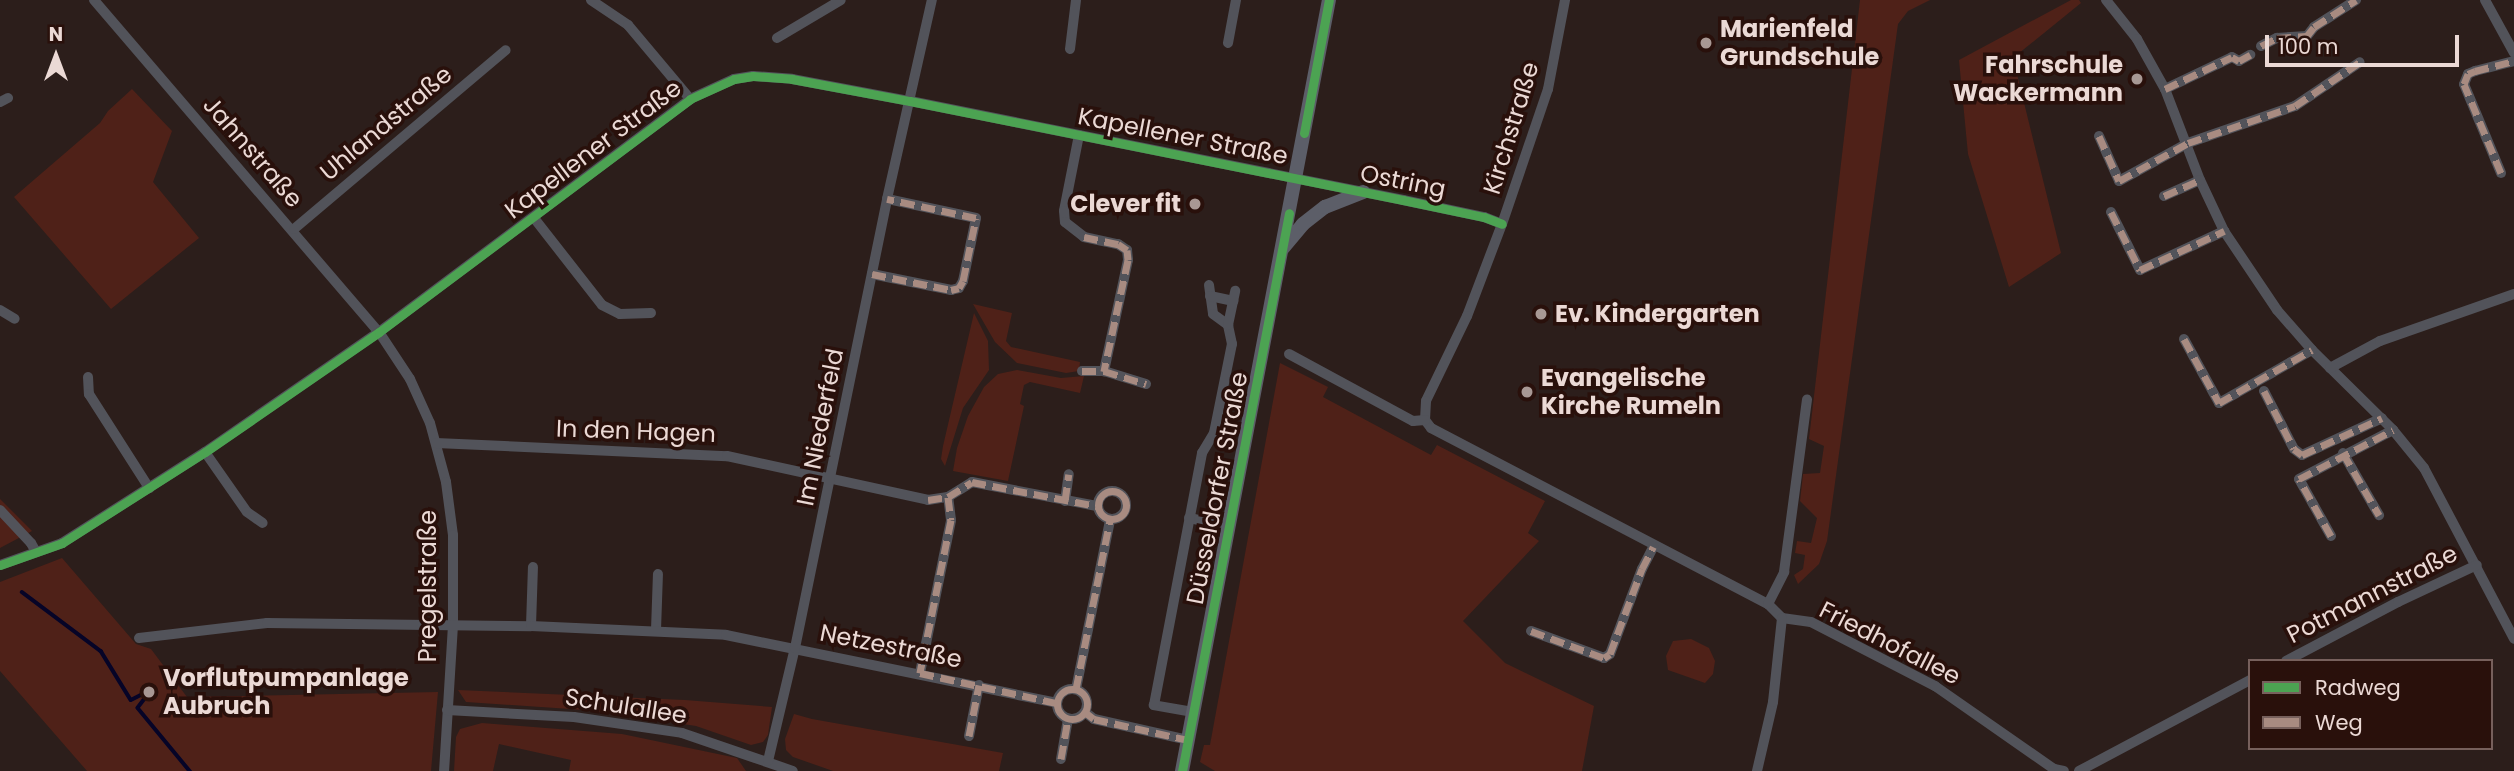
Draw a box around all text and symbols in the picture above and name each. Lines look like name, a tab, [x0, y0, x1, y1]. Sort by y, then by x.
place label: Marienfeld Grundschule	[1720, 15, 1879, 71]
north arrow	[21, 21, 91, 91]
text: N	[49, 21, 63, 48]
scale bar	[2269, 21, 2463, 65]
text: 100 m	[2278, 32, 2338, 61]
marker: Marienfeld Grundschule	[1698, 35, 1714, 51]
place label: Fahrschule Wackermann	[1953, 51, 2123, 107]
street label: Kirchstraße	[1477, 58, 1545, 198]
street label: Uhlandstraße	[314, 60, 458, 186]
marker: Fahrschule Wackermann	[2129, 71, 2145, 87]
street label: Kapellener Straße	[499, 73, 687, 225]
street label: Jahnstraße	[197, 91, 309, 213]
street label: Kapellener Straße	[1076, 102, 1290, 170]
street label: Ostring	[1358, 159, 1448, 203]
place label: Clever fit	[1070, 190, 1181, 218]
marker: Clever fit	[1187, 196, 1203, 212]
place label: Ev. Kindergarten	[1555, 300, 1760, 328]
marker: Ev. Kindergarten	[1533, 306, 1549, 322]
street label: Im Niederfeld	[791, 346, 849, 508]
place label: Evangelische Kirche Rumeln	[1541, 364, 1721, 420]
street label: Düsseldorfer Straße	[1180, 369, 1254, 607]
marker: Evangelische Kirche Rumeln	[1519, 384, 1535, 400]
street label: In den Hagen	[556, 414, 716, 448]
street label: Pregelstraße	[414, 510, 442, 662]
street label: Potmannstraße	[2282, 539, 2462, 649]
street label: Friedhofallee	[1815, 595, 1965, 691]
street label: Netzestraße	[818, 618, 964, 674]
legend	[2248, 659, 2493, 750]
place label: Vorflutpumpanlage Aubruch	[163, 664, 409, 720]
text: Radweg	[2315, 673, 2401, 702]
street label: Schulallee	[563, 682, 689, 730]
marker: Vorflutpumpanlage Aubruch	[141, 684, 157, 700]
text: Weg	[2315, 708, 2363, 737]

